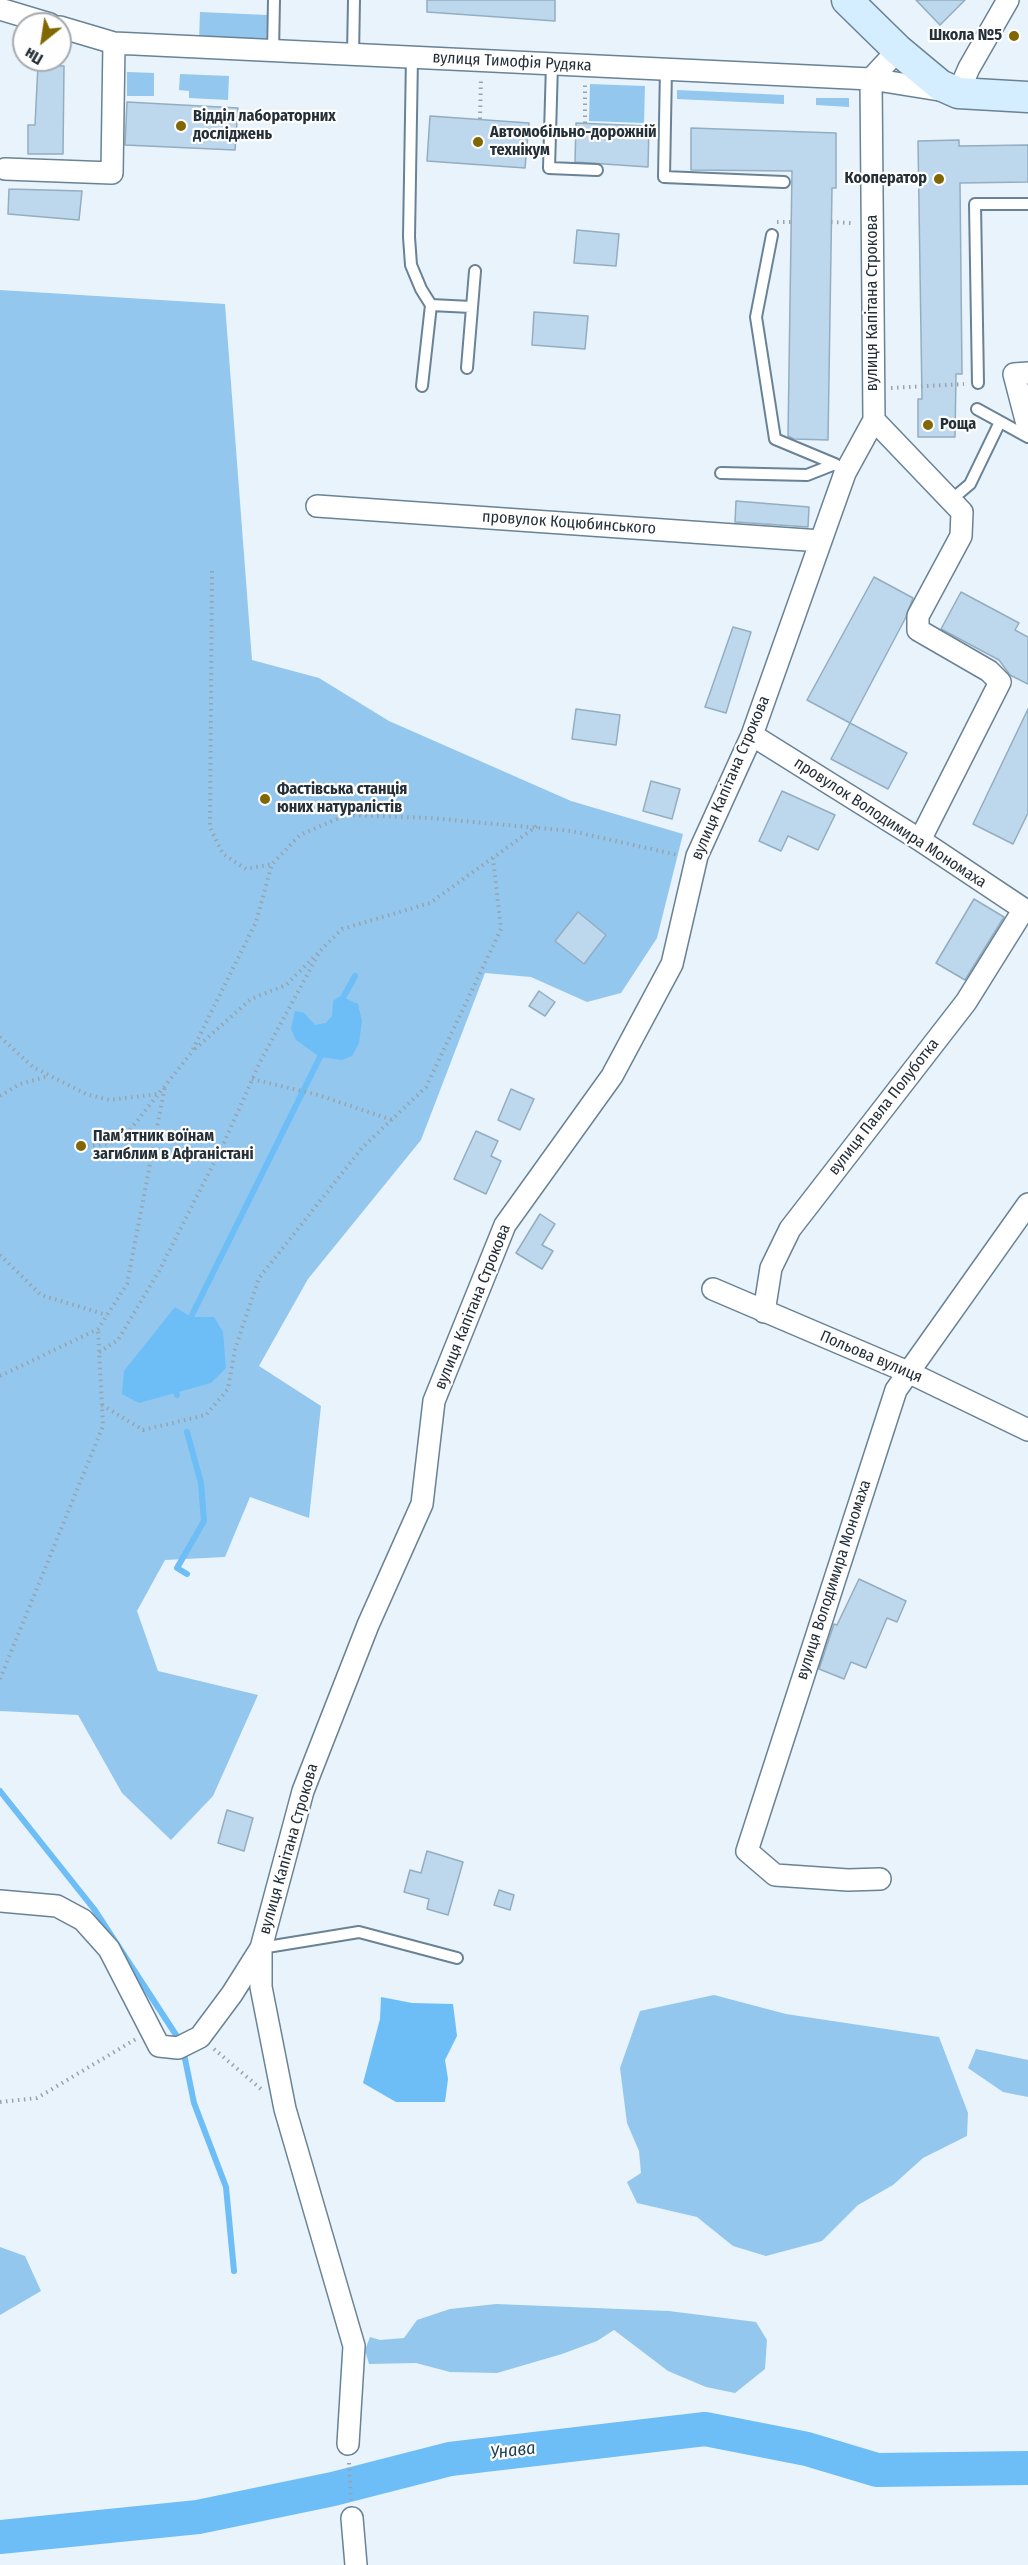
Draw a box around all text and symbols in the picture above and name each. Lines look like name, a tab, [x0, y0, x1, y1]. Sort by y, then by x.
north arrow	[12, 12, 72, 72]
place label: Школа №5	[929, 26, 1002, 46]
marker: Школа №5	[1007, 29, 1021, 43]
text: Пн	[21, 44, 46, 69]
street label: вулиця Тимофія Рудяка	[432, 48, 592, 76]
place label: Відділ лабораторних досліджень	[193, 107, 336, 145]
marker: Відділ лабораторних досліджень	[174, 119, 188, 133]
place label: Автомобільно-дорожній технікум	[490, 123, 657, 161]
marker: Автомобільно-дорожній технікум	[471, 135, 485, 149]
place label: Кооператор	[845, 169, 927, 189]
marker: Кооператор	[932, 172, 946, 186]
street label: вулиця Капітана Строкова	[863, 215, 883, 391]
place label: Роща	[940, 415, 976, 435]
marker: Роща	[921, 418, 935, 432]
street label: провулок Коцюбинського	[481, 507, 657, 539]
street label: вулиця Капітана Строкова	[688, 693, 774, 863]
street label: провулок Володимира Мономаха	[790, 754, 990, 892]
place label: Фастівська станція юних натуралістів	[277, 780, 407, 818]
marker: Фастівська станція юних натуралістів	[258, 792, 272, 806]
street label: вулиця Павла Полуботка	[825, 1035, 943, 1179]
place label: Пам’ятник воїнам загиблим в Афганістані	[93, 1127, 254, 1165]
marker: Пам’ятник воїнам загиблим в Афганістані	[74, 1139, 88, 1153]
street label: вулиця Капітана Строкова	[431, 1221, 515, 1393]
street label: Польова вулиця	[817, 1327, 925, 1387]
street label: вулиця Володимира Мономаха	[793, 1478, 875, 1682]
street label: вулиця Капітана Строкова	[255, 1761, 323, 1937]
water label: Унава	[489, 2438, 537, 2464]

